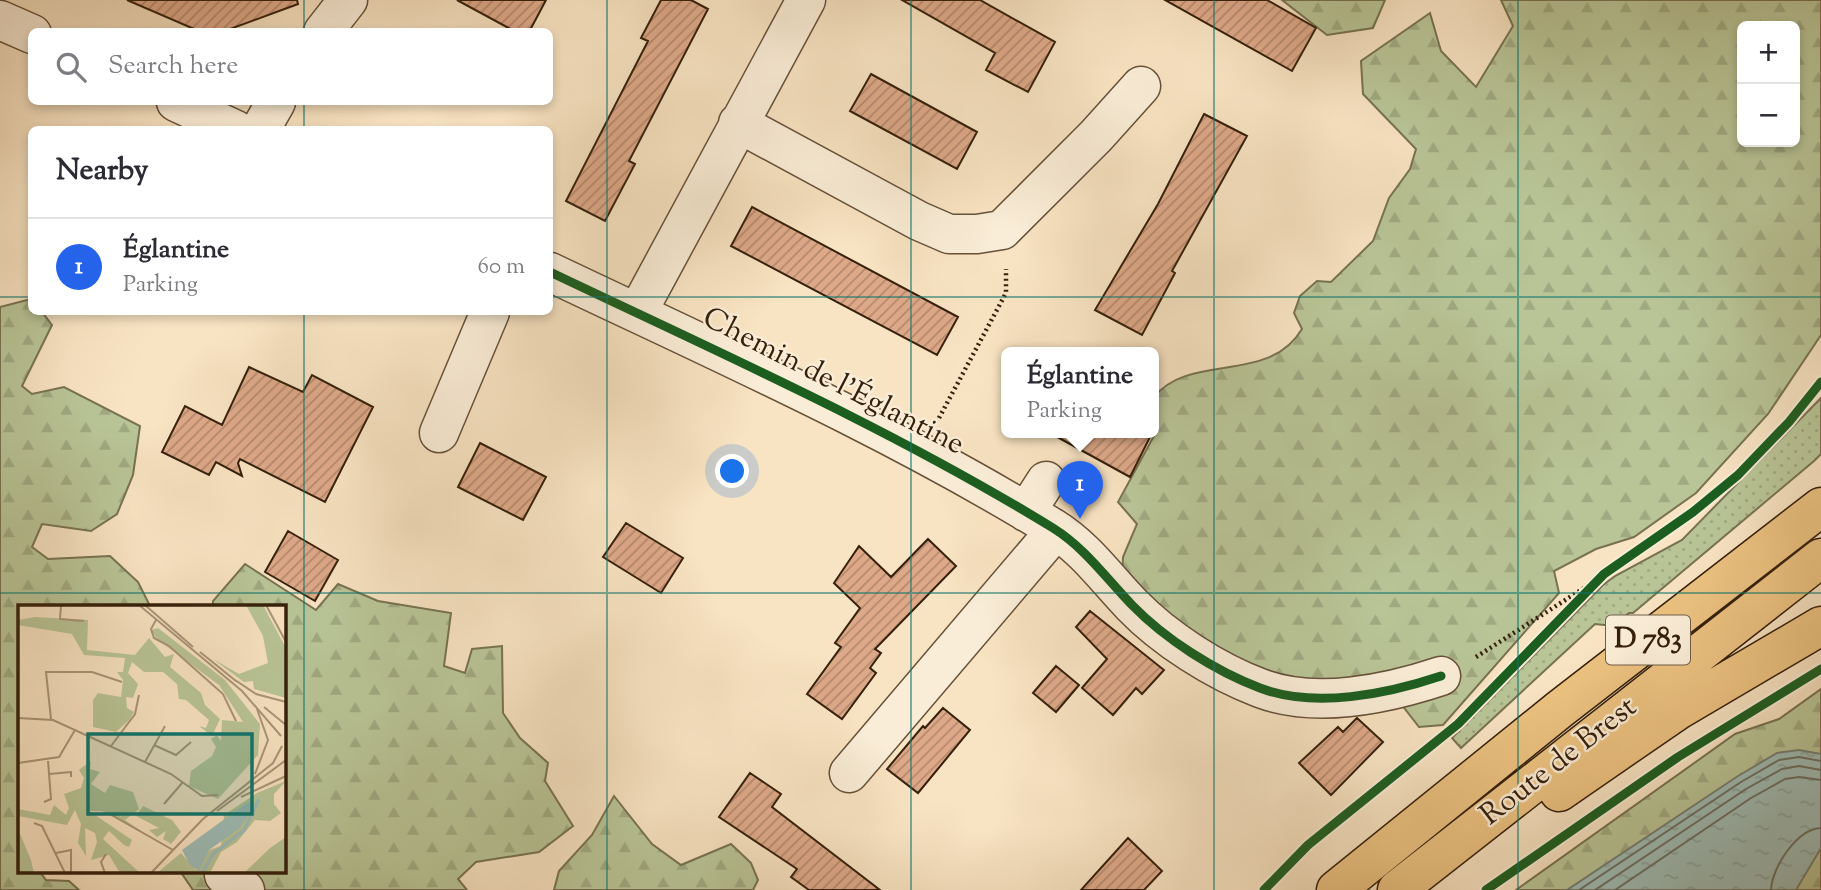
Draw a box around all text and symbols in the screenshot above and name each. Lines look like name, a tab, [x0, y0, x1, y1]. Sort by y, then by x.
map controls	[1737, 21, 1800, 147]
button: +	[1737, 21, 1800, 84]
search box	[28, 28, 553, 105]
icon: search	[52, 48, 90, 86]
text: Search here	[108, 48, 238, 85]
button: −	[1737, 84, 1800, 147]
text: Nearby	[56, 150, 148, 193]
text: Églantine	[123, 232, 229, 269]
text: 1	[75, 251, 83, 284]
text: 60 m	[477, 251, 525, 284]
text: Parking	[123, 269, 198, 302]
street label: Chemin de l'Églantine	[695, 297, 971, 467]
popup	[1001, 347, 1159, 438]
text: Églantine	[1027, 358, 1133, 395]
text: Parking	[1027, 395, 1102, 428]
your location	[715, 454, 749, 488]
pin: 1	[1057, 461, 1103, 519]
inset map	[18, 605, 285, 872]
road number: D 783	[1606, 616, 1690, 664]
street label: Route de Brest	[1472, 687, 1646, 837]

